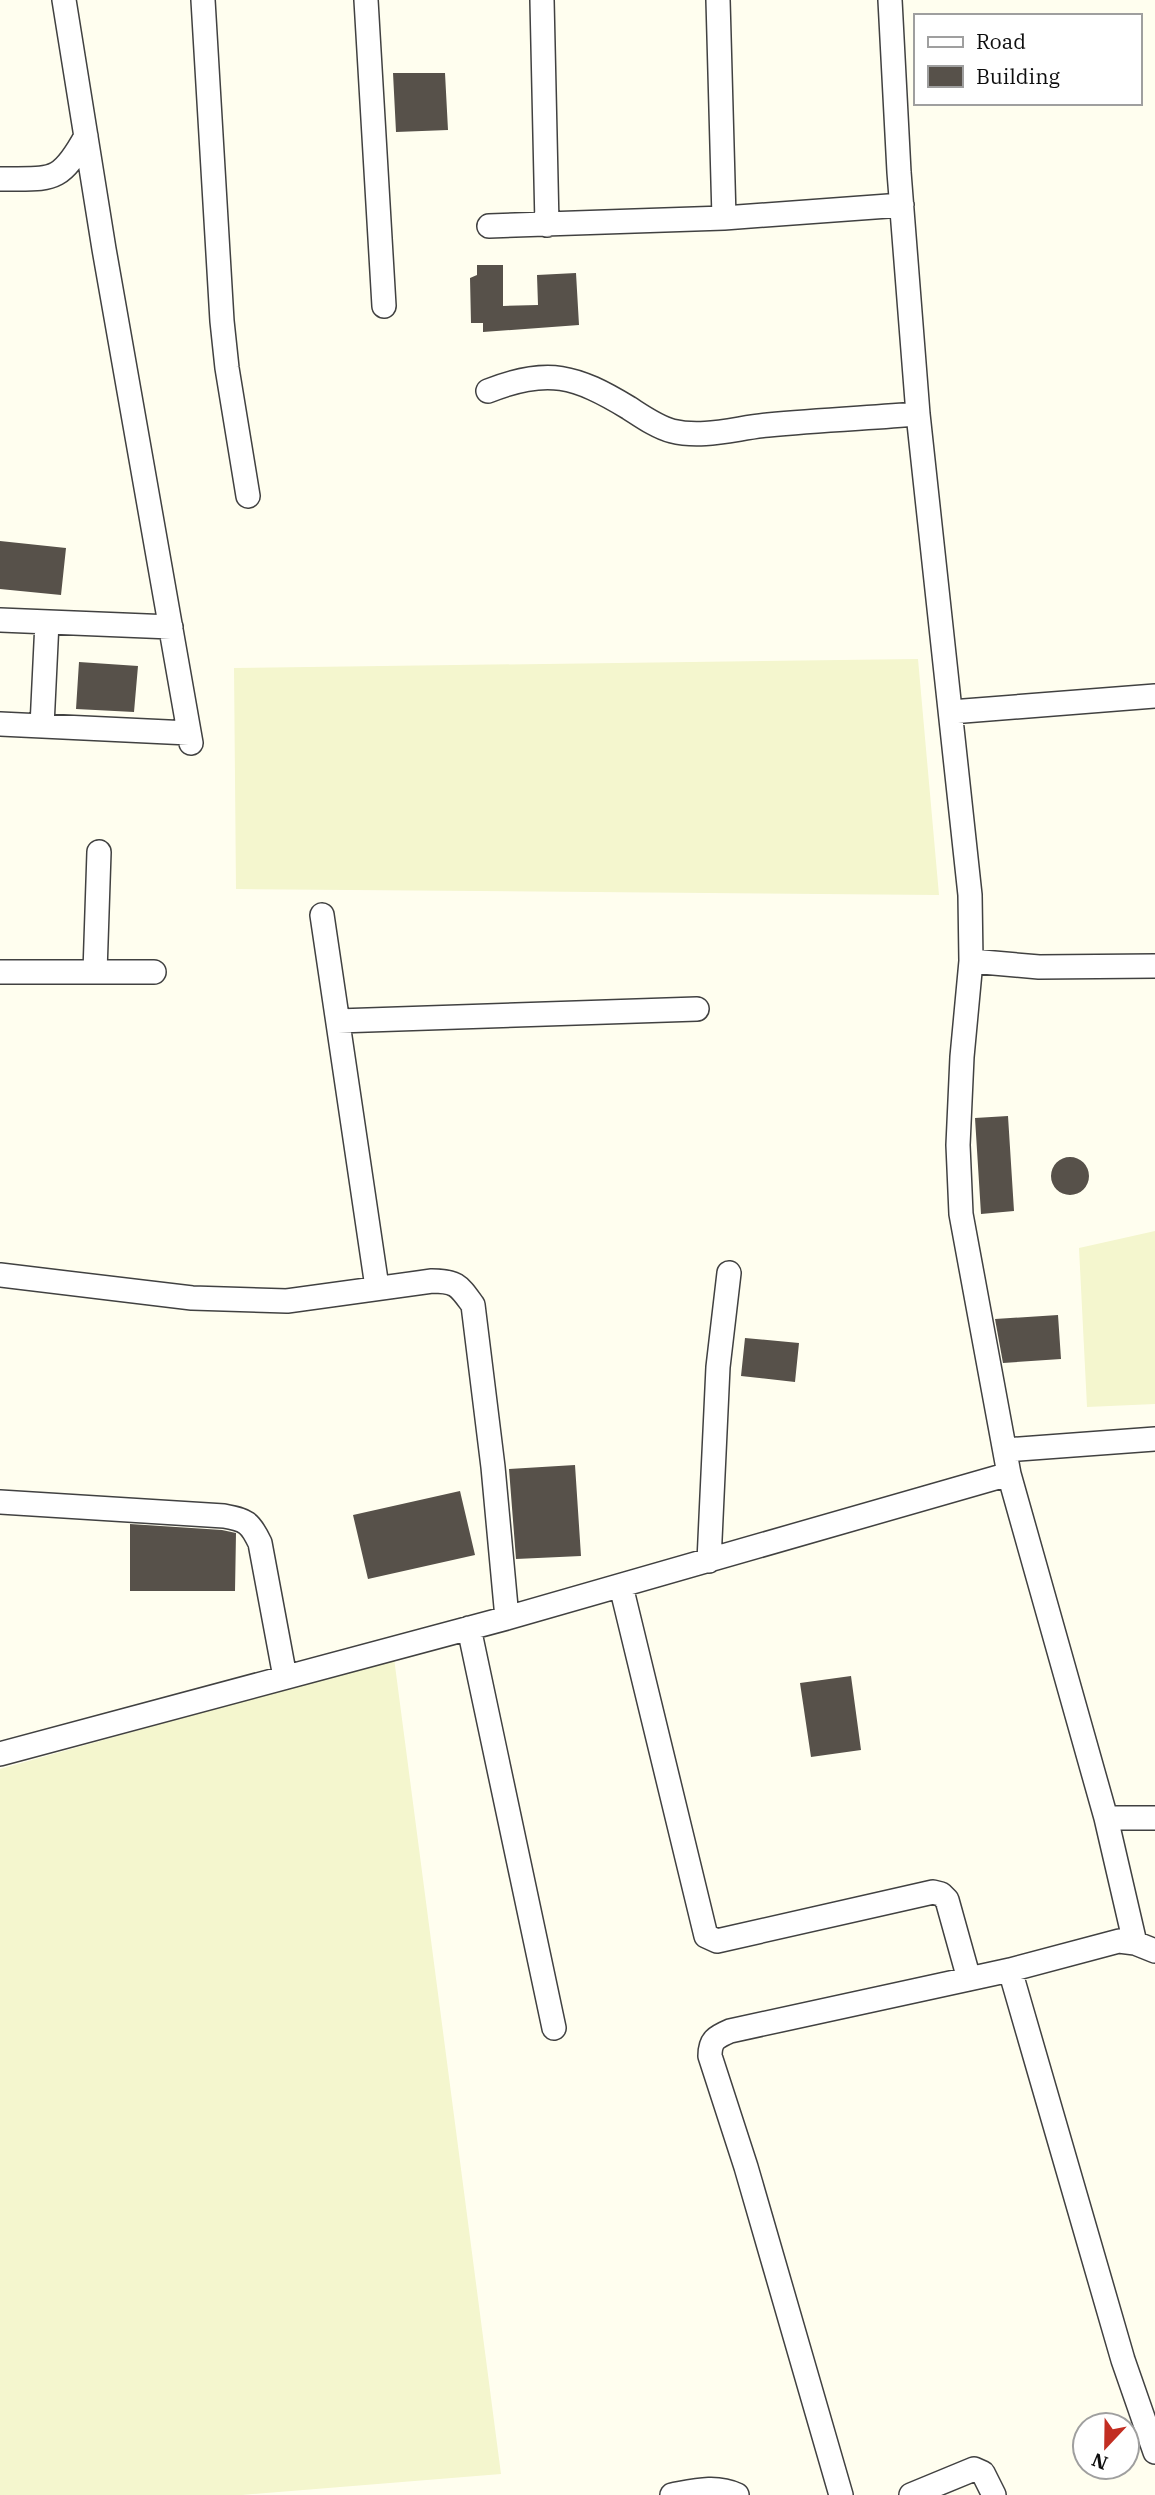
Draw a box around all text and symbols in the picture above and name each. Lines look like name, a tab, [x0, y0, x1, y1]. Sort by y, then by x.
legend	[914, 14, 1141, 105]
text: Road	[976, 27, 1026, 55]
text: Building	[976, 62, 1061, 90]
north arrow	[1071, 2411, 1141, 2481]
text: N	[1088, 2448, 1111, 2476]

